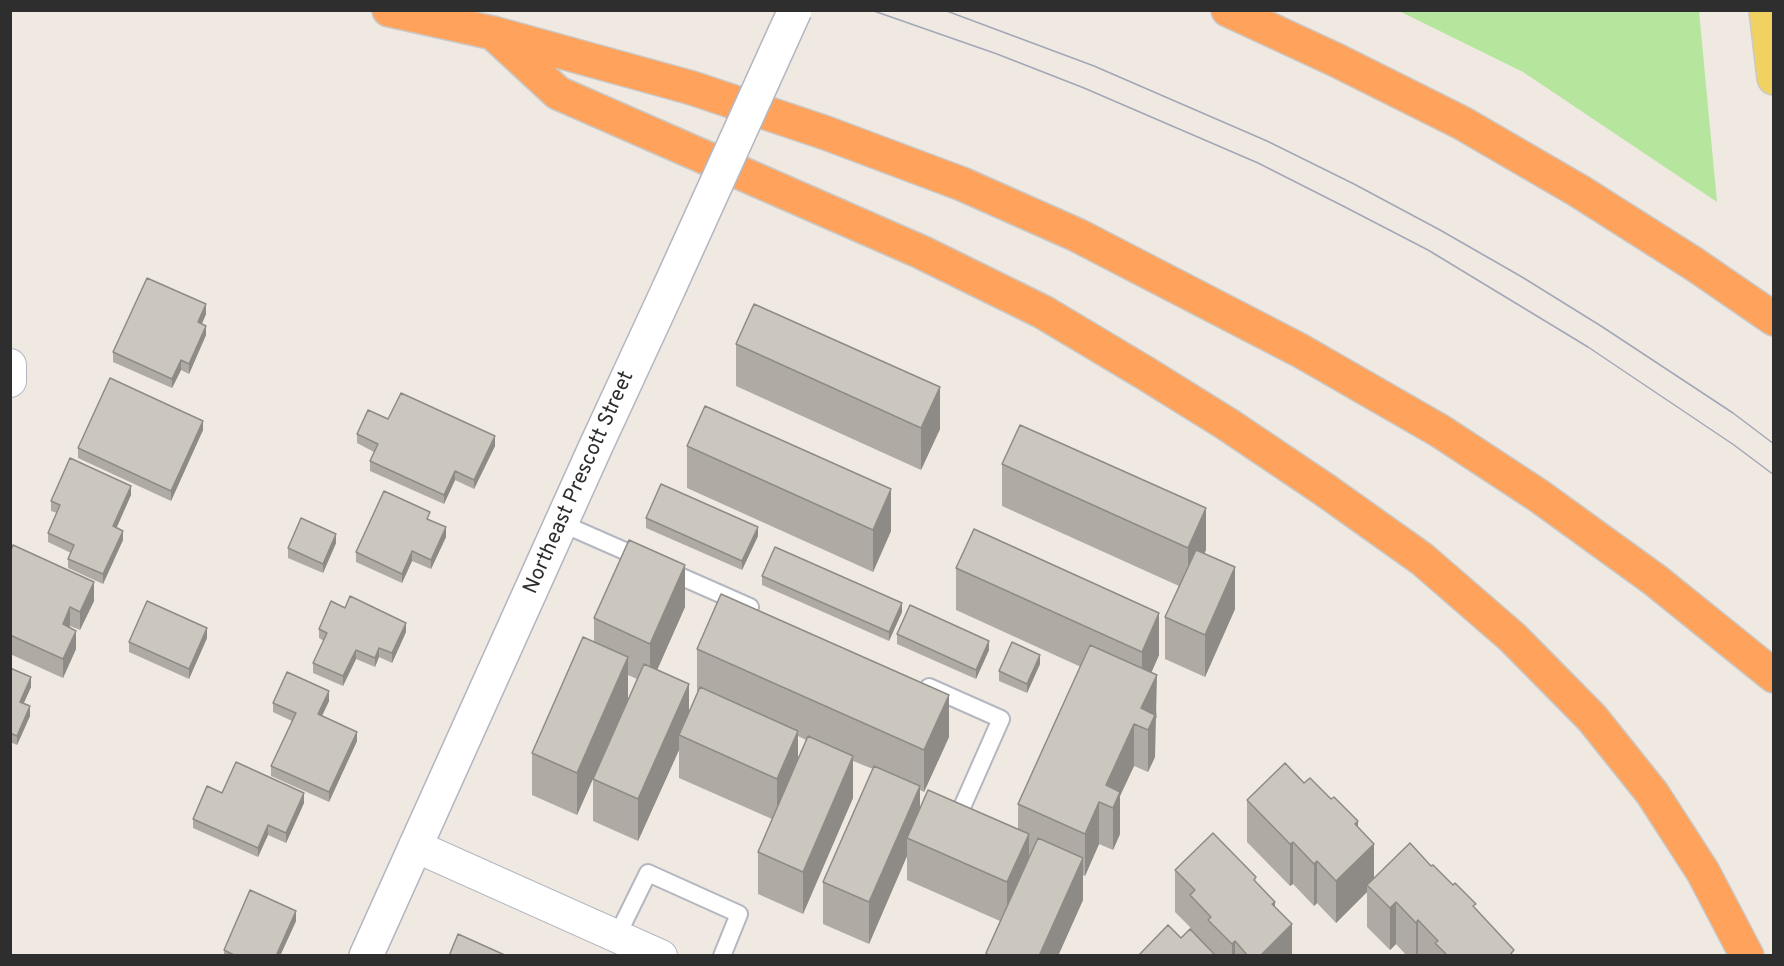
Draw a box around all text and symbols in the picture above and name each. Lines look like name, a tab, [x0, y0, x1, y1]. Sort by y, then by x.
street label: Northeast Prescott Street	[519, 368, 641, 598]

